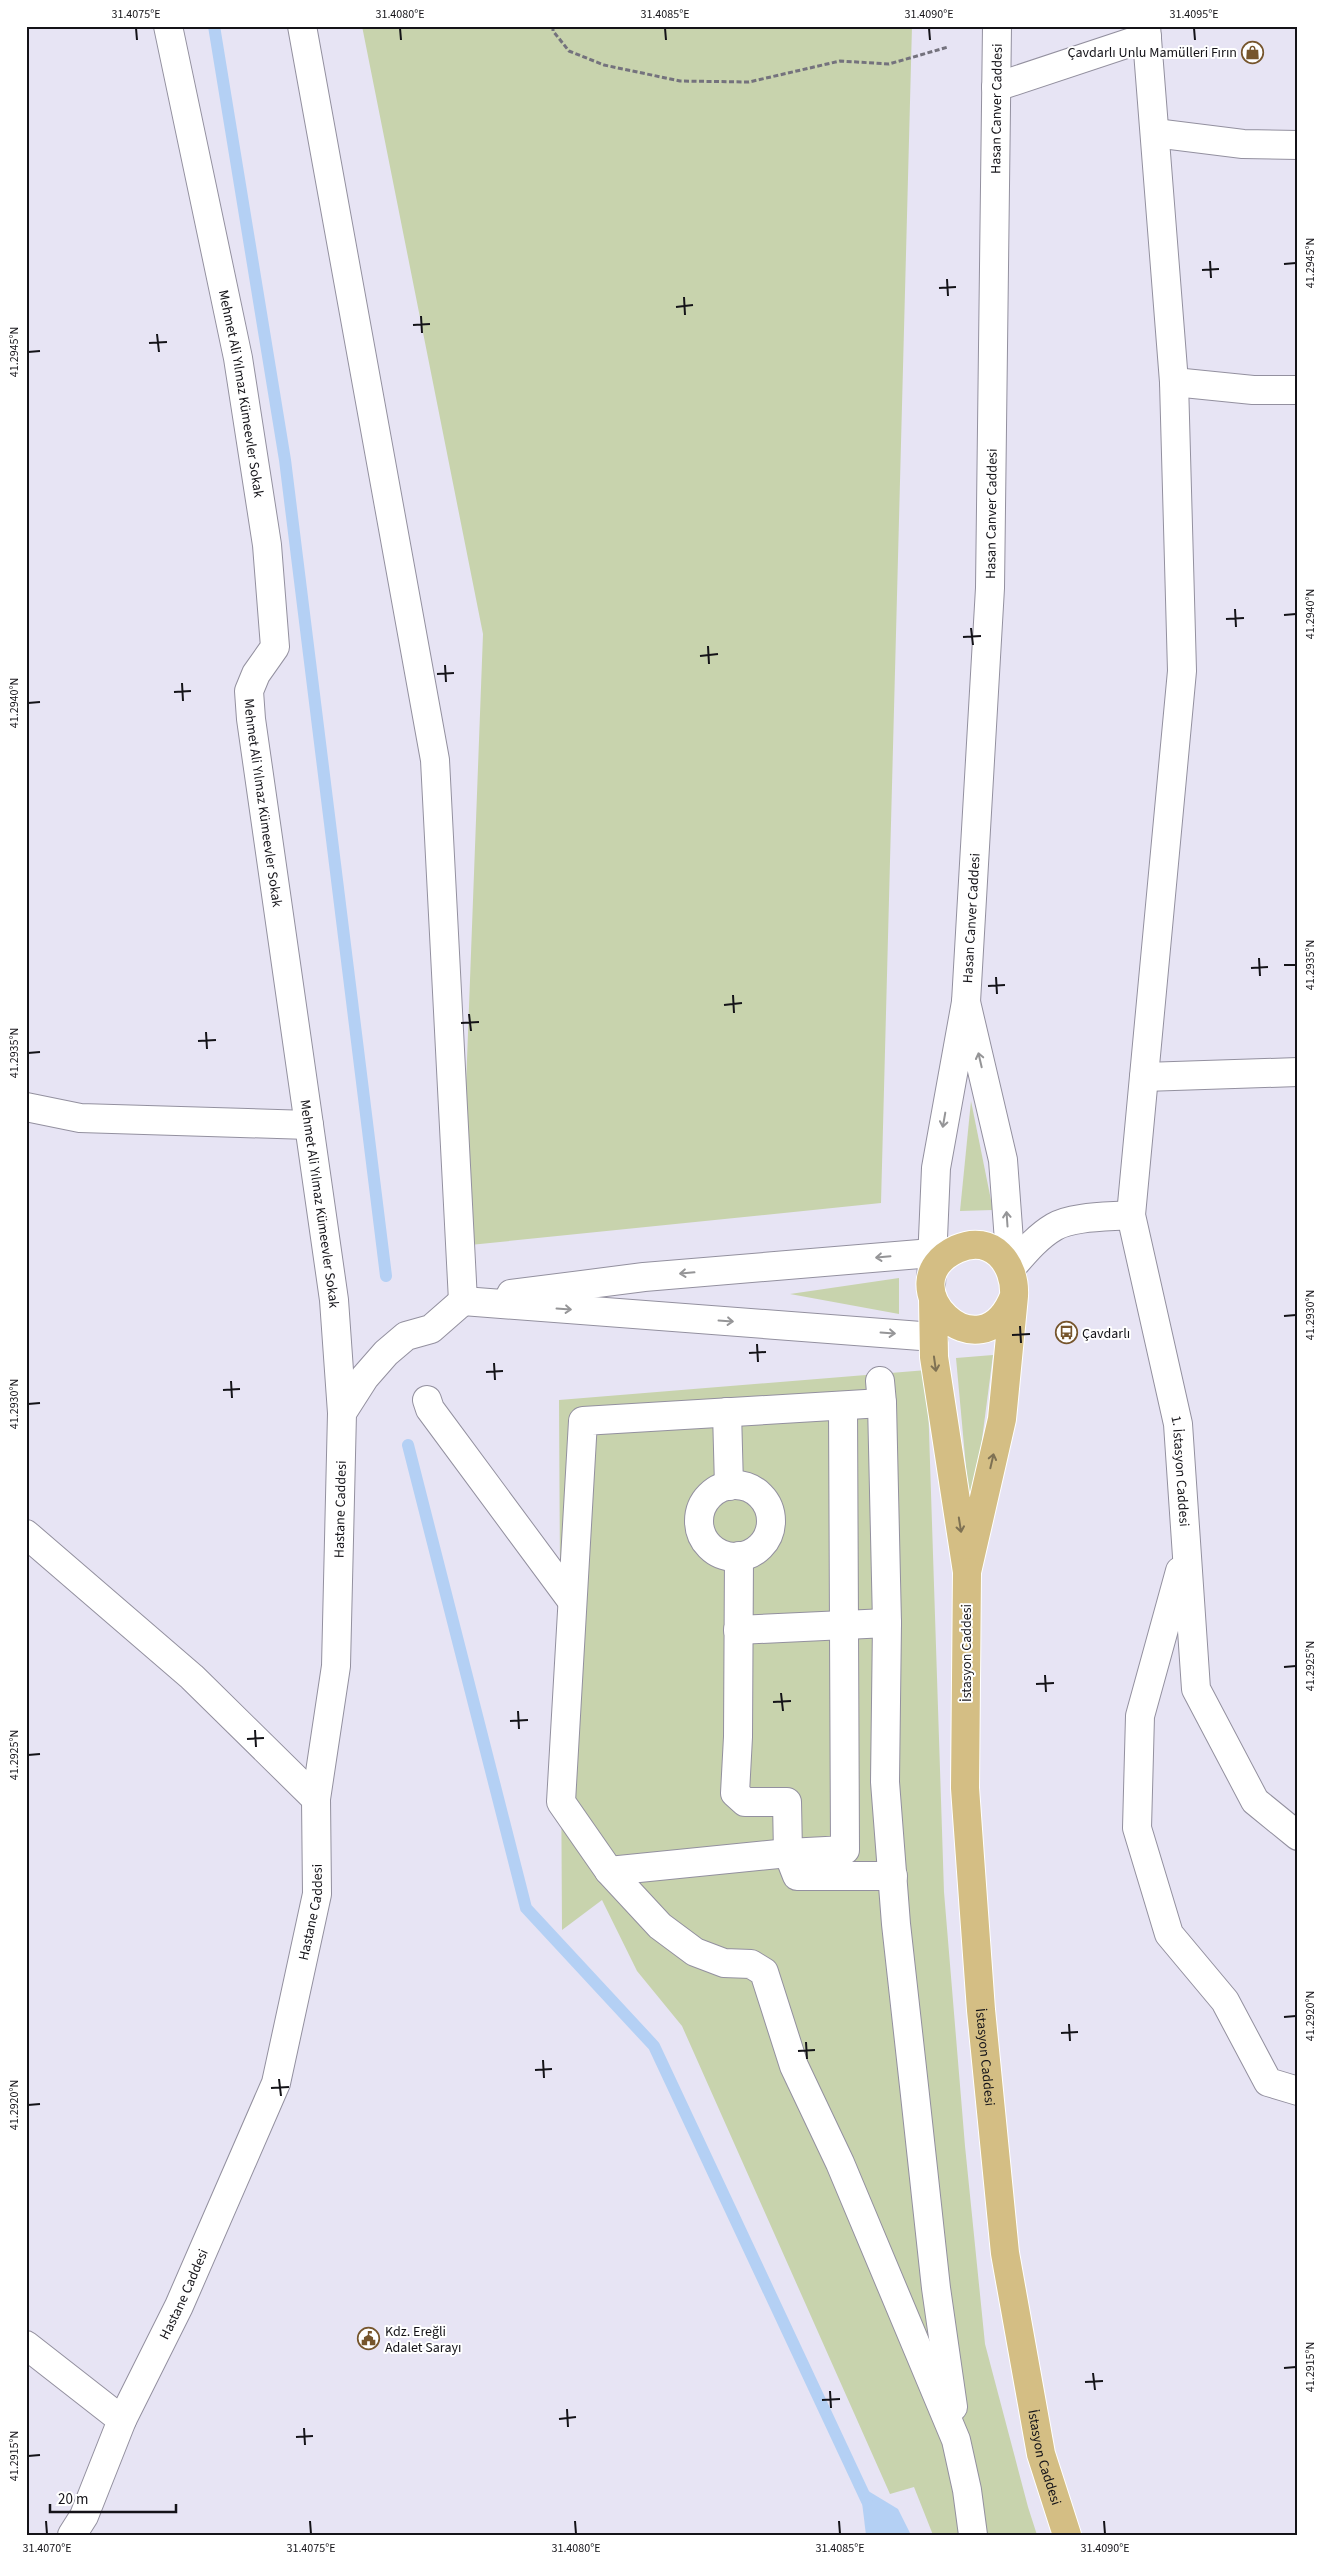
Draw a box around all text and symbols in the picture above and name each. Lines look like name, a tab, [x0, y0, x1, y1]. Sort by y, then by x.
text: 31.4075°E	[111, 6, 161, 23]
text: 31.4080°E	[375, 6, 425, 23]
text: 31.4085°E	[640, 6, 690, 23]
text: 31.4090°E	[904, 6, 954, 23]
text: 31.4095°E	[1169, 6, 1219, 23]
shop icon: Çavdarlı Unlu Mamülleri Fırın	[1241, 40, 1265, 64]
street label: Hasan Canver Caddesi	[986, 43, 1008, 174]
place label: Çavdarlı Unlu Mamülleri Fırın	[1068, 43, 1237, 63]
text: 41.2945°N	[1302, 238, 1319, 288]
street label: Mehmet Ali Yılmaz Kümeevler Sokak	[213, 288, 269, 499]
text: 41.2945°N	[6, 327, 23, 377]
street label: Hasan Canver Caddesi	[981, 448, 1003, 579]
text: 41.2940°N	[1302, 589, 1319, 639]
text: 41.2940°N	[6, 678, 23, 728]
street label: Mehmet Ali Yılmaz Kümeevler Sokak	[239, 698, 287, 909]
street label: Hasan Canver Caddesi	[958, 853, 986, 984]
text: 41.2935°N	[1302, 940, 1319, 990]
text: 41.2935°N	[6, 1028, 23, 1078]
one-way arrow	[975, 1052, 984, 1068]
street label: Mehmet Ali Yılmaz Kümeevler Sokak	[294, 1098, 344, 1309]
one-way arrow	[939, 1112, 949, 1128]
one-way arrow	[1003, 1211, 1012, 1227]
one-way arrow	[876, 1252, 892, 1262]
one-way arrow	[679, 1268, 695, 1278]
text: 41.2930°N	[1302, 1290, 1319, 1340]
one-way arrow	[555, 1304, 571, 1314]
one-way arrow	[717, 1317, 733, 1326]
bus stop icon: Çavdarlı	[1054, 1321, 1078, 1345]
place label: Çavdarlı	[1082, 1324, 1130, 1344]
one-way arrow	[879, 1329, 895, 1338]
one-way arrow	[930, 1356, 940, 1372]
text: 41.2930°N	[6, 1379, 23, 1429]
street label: 1. İstasyon Caddesi	[1165, 1414, 1194, 1527]
one-way arrow	[988, 1454, 997, 1470]
street label: Hastane Caddesi	[330, 1460, 352, 1558]
one-way arrow	[955, 1516, 965, 1532]
street label: İstasyon Caddesi	[957, 1604, 977, 1702]
text: 41.2925°N	[1302, 1641, 1319, 1691]
text: 41.2925°N	[6, 1730, 23, 1780]
street label: Hastane Caddesi	[294, 1864, 328, 1962]
text: 41.2920°N	[1302, 1991, 1319, 2041]
street label: İstasyon Caddesi	[970, 2007, 999, 2107]
text: 41.2920°N	[6, 2080, 23, 2130]
street label: Hastane Caddesi	[155, 2246, 214, 2343]
place label: Kdz. Ereğli Adalet Sarayı	[385, 2322, 461, 2358]
public building icon: Kdz. Ereğli Adalet Sarayı	[357, 2327, 381, 2351]
text: 41.2915°N	[1302, 2342, 1319, 2392]
street label: İstasyon Caddesi	[1022, 2408, 1066, 2508]
text: 41.2915°N	[6, 2431, 23, 2481]
scale bar	[50, 2481, 176, 2513]
text: 20 m	[58, 2489, 88, 2510]
text: 31.4070°E	[22, 2540, 72, 2557]
text: 31.4075°E	[286, 2540, 336, 2557]
text: 31.4080°E	[551, 2540, 601, 2557]
text: 31.4085°E	[815, 2540, 865, 2557]
text: 31.4090°E	[1080, 2540, 1130, 2557]

